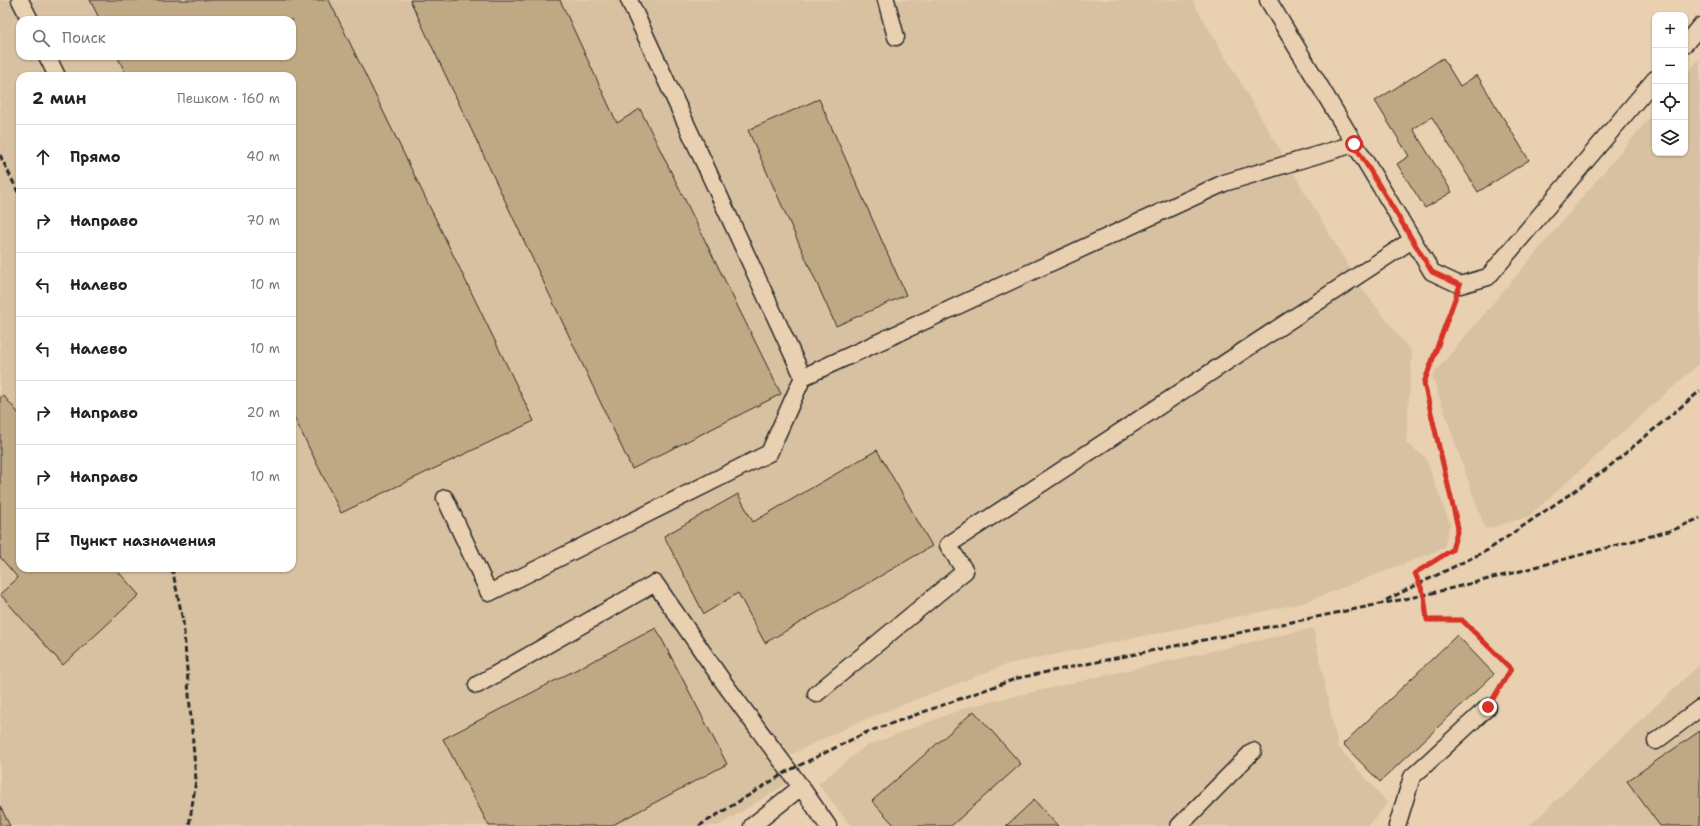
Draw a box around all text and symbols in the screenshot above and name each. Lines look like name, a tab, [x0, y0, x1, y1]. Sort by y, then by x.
map controls	[1652, 12, 1688, 156]
button: +	[1652, 12, 1688, 48]
search box	[16, 16, 296, 60]
icon: search	[30, 27, 52, 49]
text: Поиск	[62, 28, 106, 48]
button: −	[1652, 48, 1688, 84]
button: locate	[1652, 84, 1688, 120]
text: 2 мин	[32, 87, 87, 109]
text: Пешком · 160 m	[177, 90, 280, 107]
button: layers	[1652, 120, 1688, 156]
route start	[1345, 135, 1363, 153]
icon: ahead	[32, 146, 54, 168]
text: Прямо	[70, 147, 120, 167]
text: 40 m	[246, 148, 280, 165]
icon: right	[32, 210, 54, 232]
text: Направо	[70, 211, 138, 231]
text: 70 m	[246, 212, 280, 229]
icon: left	[32, 274, 54, 296]
text: Налево	[70, 275, 128, 295]
text: 10 m	[250, 276, 280, 293]
icon: left	[32, 338, 54, 360]
text: Налево	[70, 339, 128, 359]
text: 10 m	[250, 340, 280, 357]
icon: right	[32, 402, 54, 424]
text: Направо	[70, 403, 138, 423]
text: 20 m	[247, 404, 280, 421]
icon: right	[32, 466, 54, 488]
text: Направо	[70, 467, 138, 487]
text: 10 m	[250, 468, 280, 485]
icon: arrive	[32, 530, 54, 552]
text: Пункт назначения	[70, 531, 216, 551]
route end	[1479, 698, 1497, 716]

